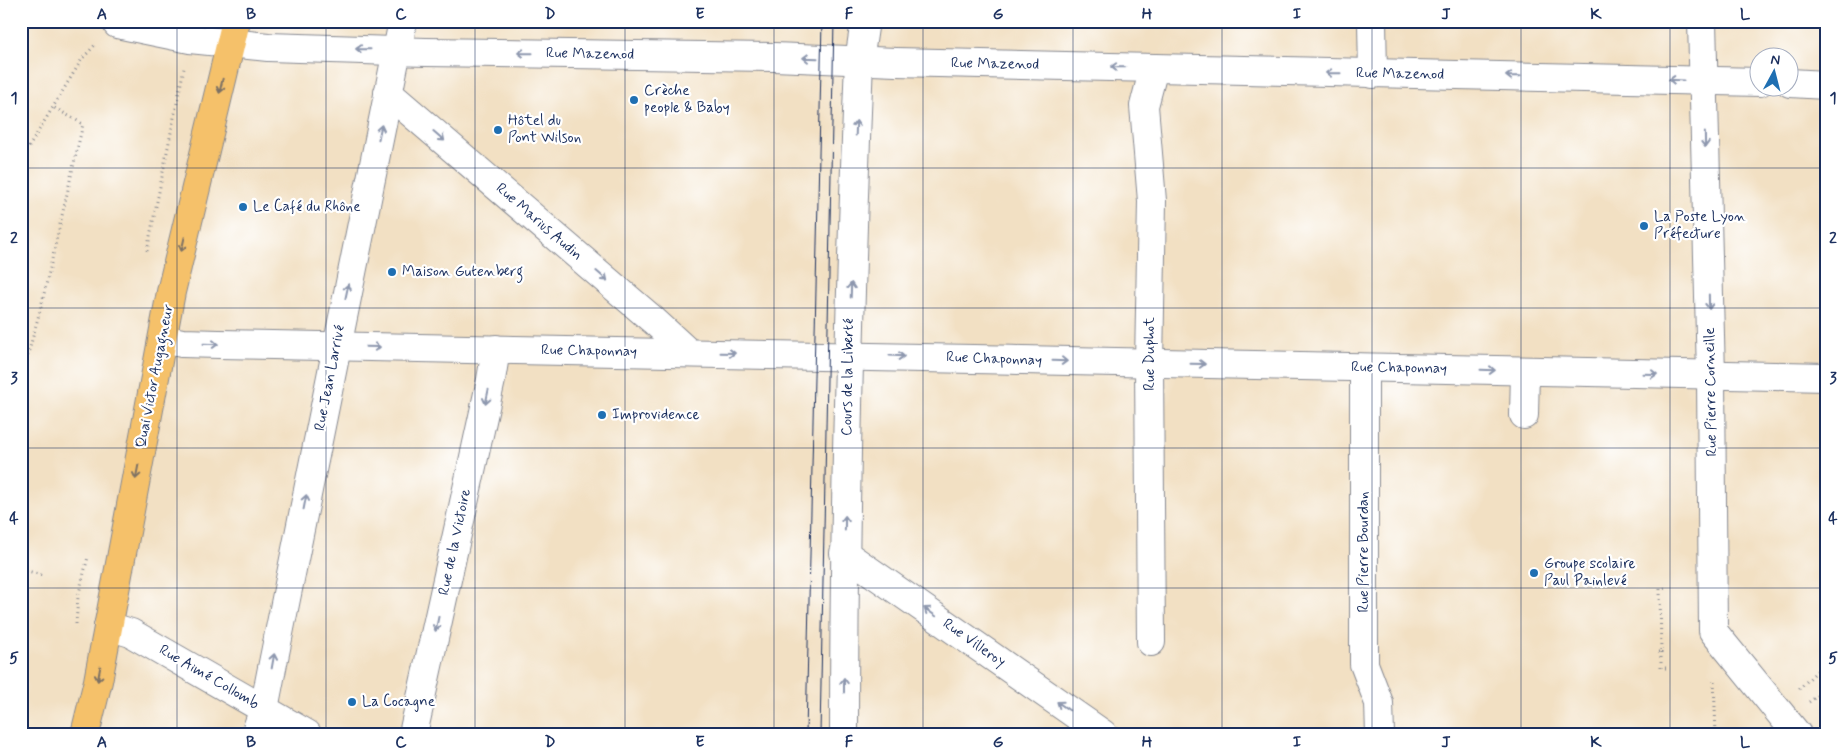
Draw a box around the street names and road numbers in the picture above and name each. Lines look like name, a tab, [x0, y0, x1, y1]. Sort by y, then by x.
street label: Rue Mazenod	[546, 43, 634, 65]
street label: Rue Mazenod	[951, 53, 1039, 75]
street label: Rue Mazenod	[1356, 63, 1444, 85]
street label: Rue Marius Audin	[491, 179, 587, 265]
street label: Quai Victor Augagneur	[131, 302, 180, 450]
street label: Rue Duphot	[1140, 317, 1160, 391]
street label: Cours de la Liberté	[837, 318, 859, 436]
street label: Rue Jean Larrivé	[310, 323, 350, 433]
street label: Rue Pierre Corneille	[1700, 327, 1722, 457]
street label: Rue Chaponnay	[541, 340, 637, 362]
street label: Rue Chaponnay	[946, 347, 1042, 371]
street label: Rue Chaponnay	[1351, 357, 1447, 379]
street label: Rue de la Victoire	[434, 487, 476, 597]
street label: Rue Pierre Bourdan	[1354, 491, 1374, 613]
street label: Rue Villeroy	[939, 614, 1009, 672]
street label: Rue Aimé Collomb	[155, 640, 263, 714]

